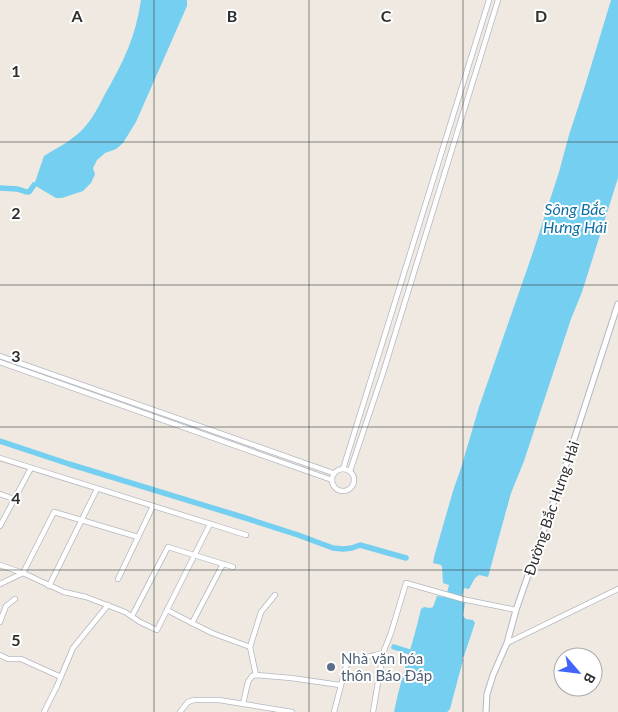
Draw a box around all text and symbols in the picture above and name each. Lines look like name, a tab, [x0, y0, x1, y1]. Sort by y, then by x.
text: A	[70, 6, 83, 25]
text: B	[227, 6, 237, 25]
text: C	[381, 6, 392, 25]
text: D	[535, 6, 547, 25]
text: 1	[11, 61, 21, 80]
water label: Sông Bắc Hưng Hải	[543, 199, 607, 236]
text: 2	[11, 203, 21, 222]
text: 3	[11, 346, 21, 365]
street label: Đường Bắc Hưng Hải	[520, 438, 582, 578]
text: 4	[11, 488, 21, 507]
text: 5	[11, 630, 21, 649]
north arrow	[553, 647, 603, 697]
place label: Nhà văn hóa thôn Báo Đáp	[341, 649, 432, 684]
marker: Nhà văn hóa thôn Báo Đáp	[325, 661, 337, 673]
text: B	[580, 670, 600, 686]

